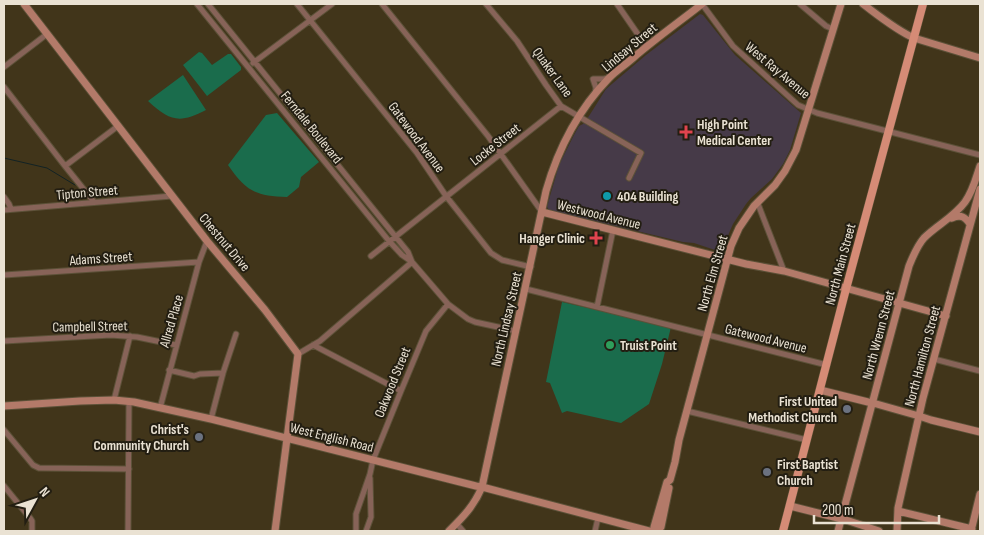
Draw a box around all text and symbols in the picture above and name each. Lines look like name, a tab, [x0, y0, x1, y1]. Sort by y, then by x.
street label: Lindsay Street	[598, 19, 660, 75]
street label: West Ray Avenue	[742, 38, 814, 102]
street label: Quaker Lane	[529, 44, 576, 100]
street label: Ferndale Boulevard	[277, 87, 346, 167]
street label: Gatewood Avenue	[385, 99, 449, 176]
place label: High Point Medical Center	[697, 116, 772, 149]
street label: Locke Street	[467, 120, 524, 169]
marker: High Point Medical Center	[679, 125, 693, 139]
street label: Tipton Street	[56, 181, 119, 204]
place label: 404 Building	[617, 188, 678, 205]
marker: 404 Building	[601, 190, 613, 202]
street label: Westwood Avenue	[555, 196, 642, 233]
street label: Chestnut Drive	[195, 210, 254, 275]
street label: North Main Street	[821, 222, 860, 307]
place label: Hanger Clinic	[519, 230, 585, 247]
marker: Hanger Clinic	[589, 231, 603, 245]
street label: North Elm Street	[693, 233, 732, 313]
street label: Adams Street	[68, 248, 133, 269]
street label: North Lindsay Street	[487, 270, 526, 368]
street label: North Wrenn Street	[858, 289, 899, 382]
street label: Allred Place	[156, 293, 187, 350]
street label: North Hamilton Street	[901, 304, 944, 409]
street label: Campbell Street	[52, 317, 128, 336]
street label: Gatewood Avenue	[723, 320, 809, 357]
place label: Truist Point	[620, 337, 677, 354]
marker: Truist Point	[604, 339, 616, 351]
street label: Oakwood Street	[371, 344, 414, 420]
place label: First United Methodist Church	[748, 393, 837, 426]
marker: First United Methodist Church	[841, 403, 853, 415]
street label: West English Road	[288, 419, 376, 456]
place label: Christ's Community Church	[93, 421, 189, 454]
marker: Christ's Community Church	[193, 431, 205, 443]
place label: First Baptist Church	[777, 456, 838, 489]
marker: First Baptist Church	[761, 466, 773, 478]
north arrow	[10, 475, 60, 525]
text: N	[36, 484, 53, 500]
scale bar	[814, 492, 939, 524]
text: 200 m	[822, 501, 854, 520]

